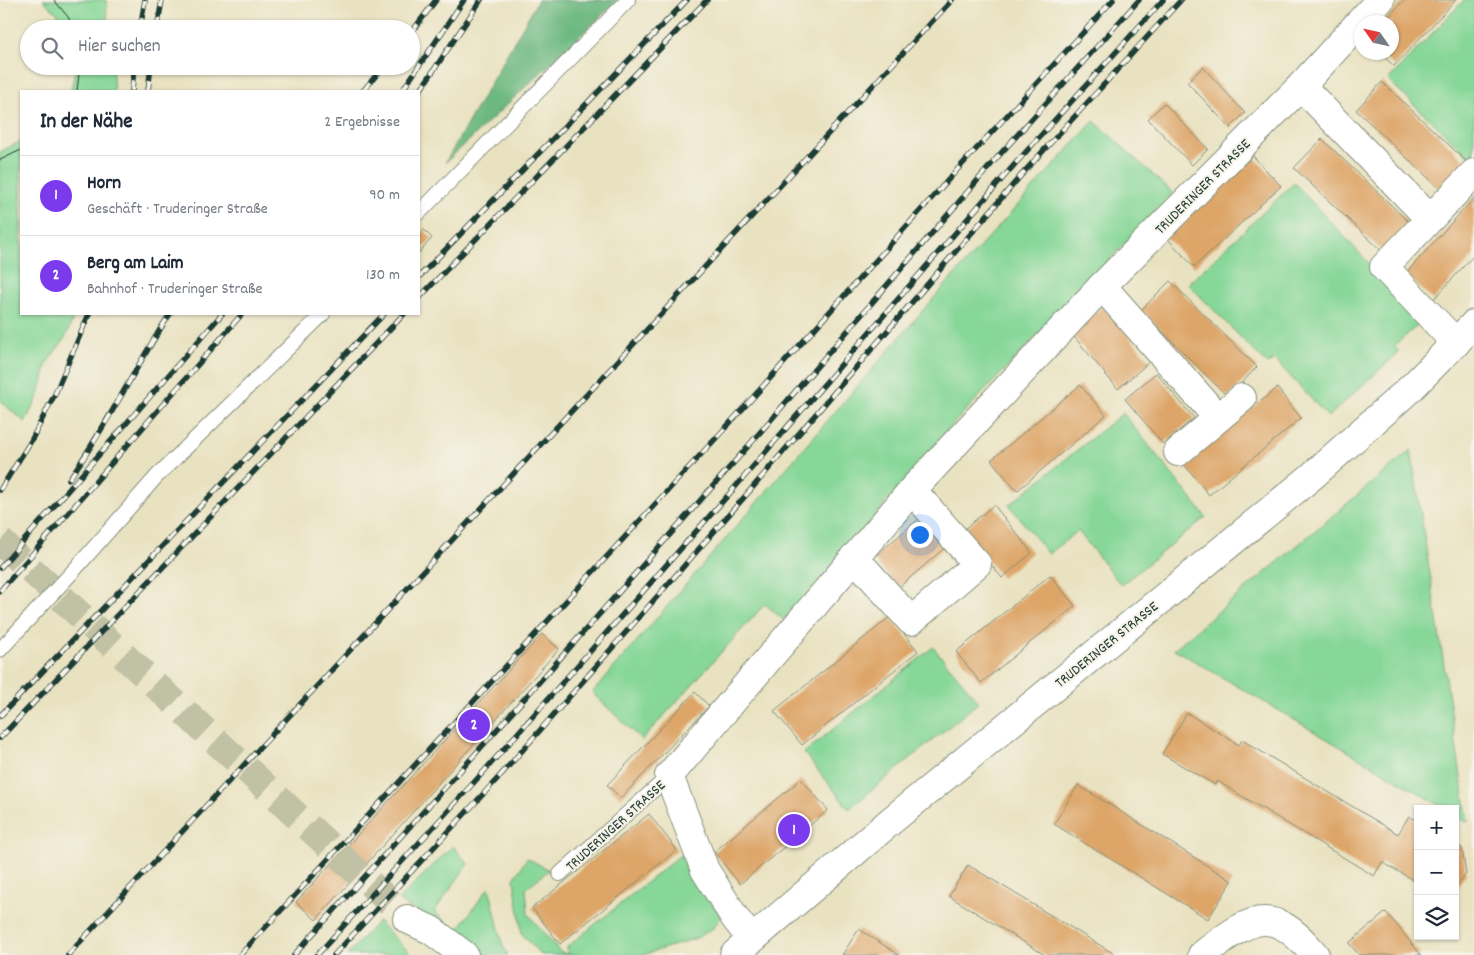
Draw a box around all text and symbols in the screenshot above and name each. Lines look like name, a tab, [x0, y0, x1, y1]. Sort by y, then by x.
north arrow	[1354, 15, 1399, 60]
search box	[20, 20, 420, 75]
icon: search	[38, 34, 66, 62]
text: Hier suchen	[78, 34, 161, 61]
text: In der Nähe	[40, 108, 132, 138]
text: 2 Ergebnisse	[324, 111, 400, 134]
street label: TRUDERINGER STRASSE	[1150, 134, 1256, 240]
text: Horn	[87, 171, 121, 198]
text: 1	[54, 184, 58, 207]
text: 90 m	[369, 184, 400, 207]
text: Geschäft · Truderinger Straße	[87, 198, 268, 221]
text: Berg am Laim	[87, 251, 184, 278]
text: 2	[53, 264, 60, 287]
text: 130 m	[366, 264, 400, 287]
text: Bahnhof · Truderinger Straße	[87, 278, 263, 301]
your location	[907, 522, 933, 548]
street label: TRUDERINGER STRASSE	[1051, 597, 1164, 694]
pin: 2	[458, 706, 490, 744]
street label: TRUDERINGER STRASSE	[562, 775, 671, 877]
map controls	[1414, 805, 1459, 940]
button: +	[1414, 805, 1459, 850]
pin: 1	[778, 811, 810, 849]
button: −	[1414, 850, 1459, 895]
button: layers	[1414, 895, 1459, 940]

